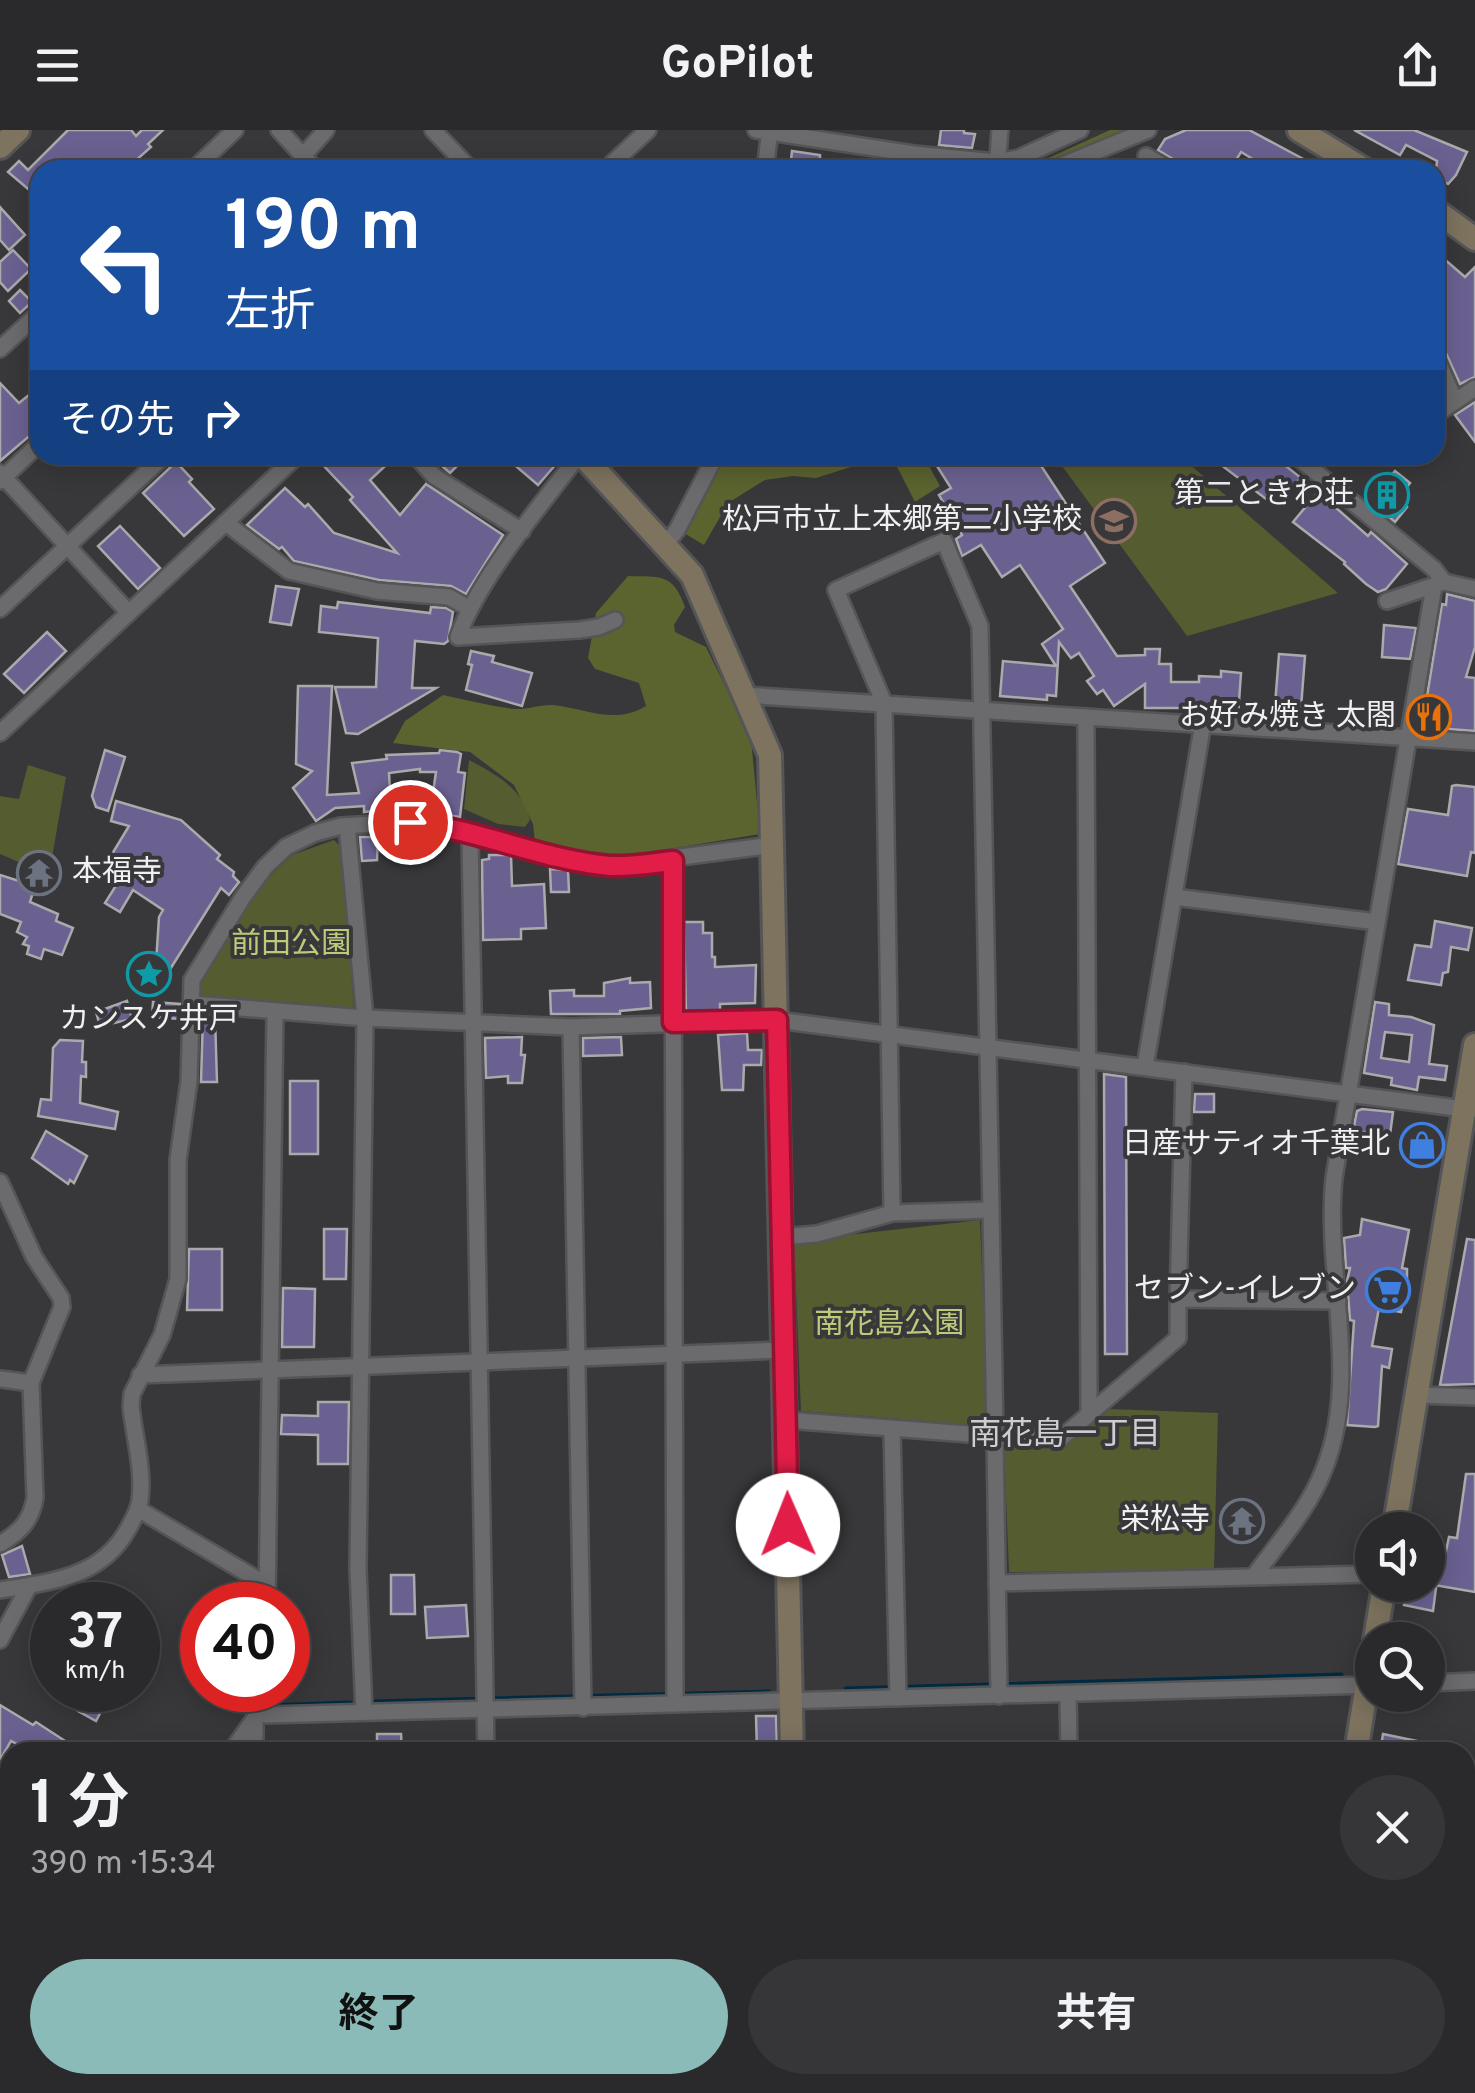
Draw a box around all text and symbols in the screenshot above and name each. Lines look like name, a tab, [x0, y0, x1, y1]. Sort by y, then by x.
text: GoPilot	[661, 37, 814, 94]
icon: menu	[30, 38, 85, 93]
icon: share	[1390, 38, 1445, 93]
text: 190 m	[225, 186, 421, 275]
icon: left	[60, 200, 190, 330]
text: 左折	[225, 285, 315, 342]
icon: right	[194, 390, 249, 445]
text: その先	[60, 398, 174, 447]
building icon: 第二ときわ荘	[1364, 472, 1410, 518]
place label: 第二ときわ荘	[1174, 477, 1354, 514]
school or university icon: 松戸市立上本郷第二小学校	[1091, 498, 1137, 544]
place label: 松戸市立上本郷第二小学校	[722, 503, 1082, 540]
restaurant icon: お好み焼き 太閤	[1406, 694, 1452, 740]
place label: お好み焼き 太閤	[1179, 699, 1396, 736]
pin	[368, 780, 453, 865]
icon: arrive	[383, 795, 438, 850]
temple icon: 本福寺	[16, 850, 62, 896]
place label: 本福寺	[72, 855, 162, 892]
park label: 前田公園	[231, 927, 351, 964]
place icon: カンスケ井戸	[126, 951, 172, 997]
place label: カンスケ井戸	[59, 1002, 239, 1039]
shop icon: 日産サティオ千葉北	[1399, 1122, 1445, 1168]
place label: 日産サティオ千葉北	[1122, 1127, 1390, 1164]
supermarket icon: セブン-イレブン	[1365, 1267, 1411, 1313]
place label: セブン-イレブン	[1134, 1272, 1356, 1309]
park label: 南花島公園	[814, 1307, 964, 1344]
district label: 南花島一丁目	[969, 1416, 1161, 1456]
position arrow	[736, 1473, 840, 1577]
temple icon: 栄松寺	[1219, 1498, 1265, 1544]
place label: 栄松寺	[1120, 1503, 1210, 1540]
map controls	[1355, 1512, 1445, 1712]
button: sound	[1355, 1512, 1445, 1602]
speed limit sign: 40	[180, 1582, 310, 1712]
text: 37	[67, 1603, 123, 1666]
button: search	[1355, 1622, 1445, 1712]
text: km/h	[65, 1656, 125, 1688]
text: 1 分	[30, 1769, 129, 1845]
button: close	[1340, 1775, 1445, 1880]
text: 390 m · 15:34	[30, 1845, 216, 1885]
button: 終了	[30, 1959, 728, 2074]
button: 共有	[748, 1959, 1445, 2074]

